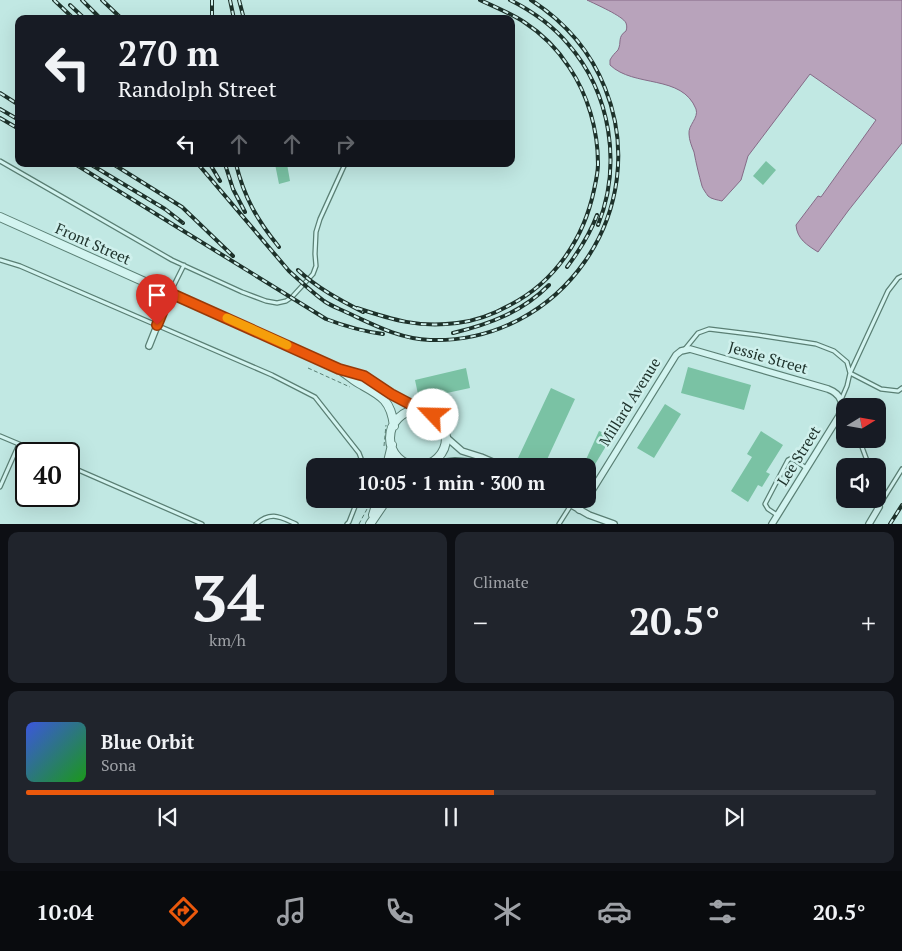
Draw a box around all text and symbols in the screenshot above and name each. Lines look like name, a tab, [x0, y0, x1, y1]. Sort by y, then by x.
text: 270 m	[118, 30, 219, 76]
icon: left	[35, 35, 100, 100]
text: Randolph Street	[118, 74, 277, 103]
icon: left	[172, 130, 200, 158]
icon: ahead	[225, 130, 253, 158]
icon: ahead	[278, 130, 306, 158]
icon: right	[331, 130, 359, 158]
street label: Front Street	[53, 218, 135, 269]
pin	[136, 274, 178, 325]
icon: arrive	[143, 281, 171, 309]
street label: Jessie Street	[726, 336, 811, 378]
street label: Millard Avenue	[594, 353, 664, 449]
position arrow	[406, 388, 458, 440]
north arrow	[836, 398, 886, 448]
map controls	[836, 398, 886, 508]
street label: Lee Street	[772, 421, 825, 489]
speed limit sign: 40	[15, 442, 80, 507]
button: sound	[836, 458, 886, 508]
text: 10:05 · 1 min · 300 m	[357, 470, 545, 495]
text: 34	[191, 553, 264, 640]
text: Climate	[473, 571, 529, 593]
text: 20.5°	[629, 596, 720, 646]
text: −	[473, 604, 488, 641]
text: +	[861, 604, 876, 641]
text: km/h	[209, 629, 246, 651]
text: Blue Orbit	[101, 729, 194, 754]
text: Sona	[101, 754, 136, 776]
icon: previous	[154, 803, 182, 831]
icon: pause	[437, 803, 465, 831]
icon: next	[720, 803, 748, 831]
icon: directions	[166, 894, 201, 929]
icon: music	[274, 894, 309, 929]
icon: phone	[382, 894, 417, 929]
icon: climate	[490, 894, 525, 929]
icon: car	[597, 894, 632, 929]
icon: filters	[705, 894, 740, 929]
text: 10:04	[36, 897, 94, 926]
text: 20.5°	[813, 897, 866, 926]

